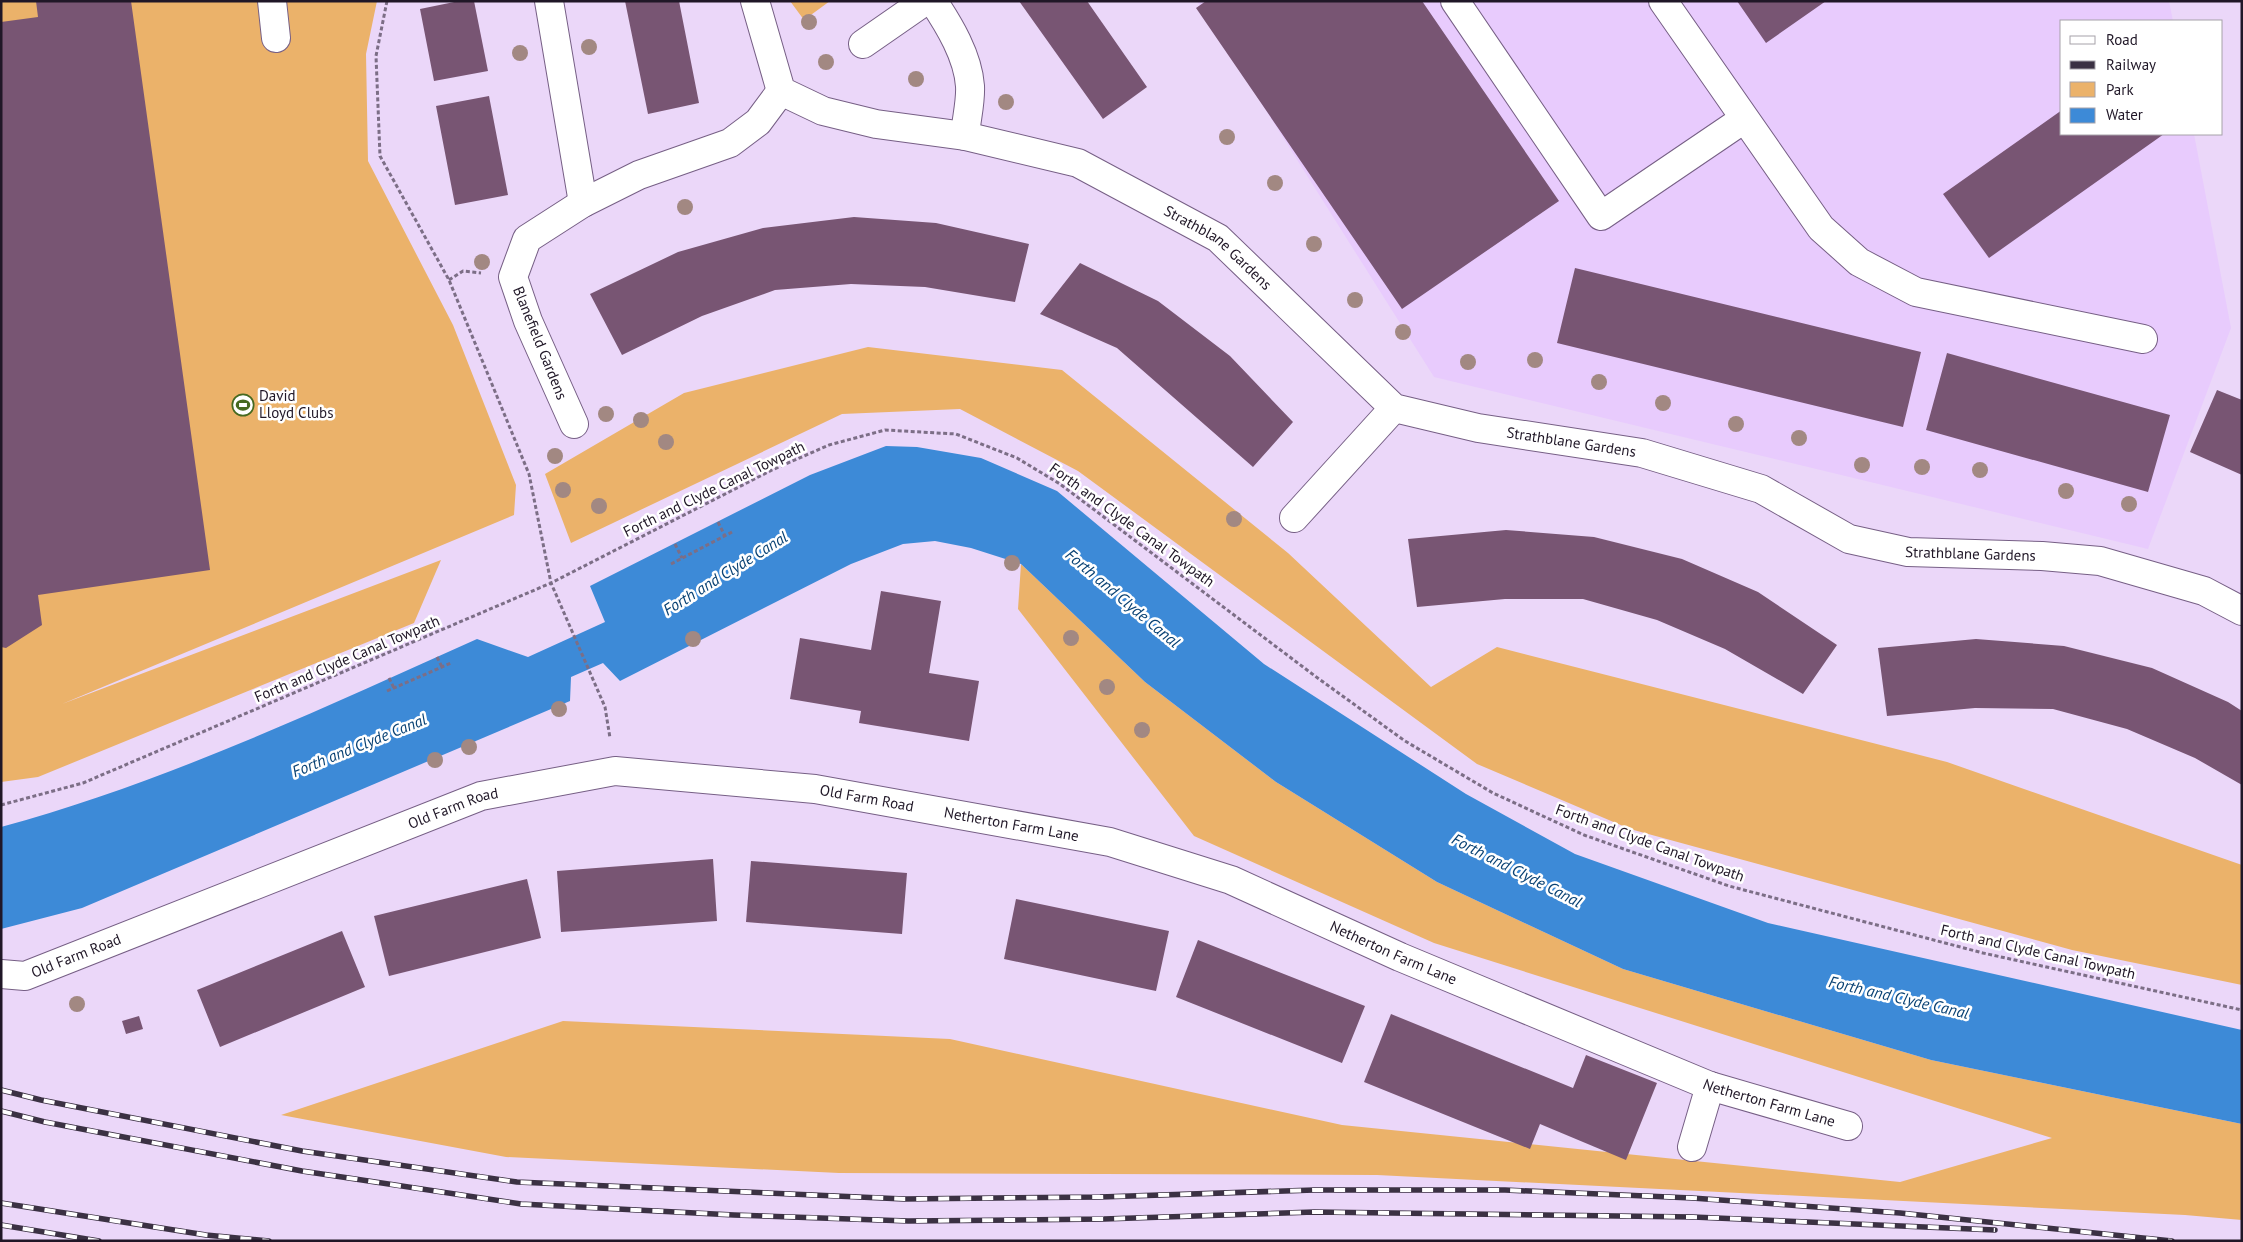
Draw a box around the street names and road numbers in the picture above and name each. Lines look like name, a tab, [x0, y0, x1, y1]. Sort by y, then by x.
street label: Strathblane Gardens	[1161, 201, 1276, 294]
street label: Blanefield Gardens	[509, 283, 572, 402]
street label: Strathblane Gardens	[1505, 422, 1637, 461]
street label: Forth and Clyde Canal Towpath	[620, 436, 808, 541]
street label: Forth and Clyde Canal Towpath	[1046, 458, 1219, 591]
street label: Strathblane Gardens	[1905, 542, 2036, 565]
street label: Forth and Clyde Canal Towpath	[251, 611, 442, 706]
street label: Old Farm Road	[818, 780, 915, 816]
street label: Old Farm Road	[405, 783, 500, 833]
street label: Forth and Clyde Canal Towpath	[1553, 799, 1747, 886]
street label: Netherton Farm Lane	[943, 802, 1080, 845]
street label: Netherton Farm Lane	[1327, 916, 1460, 989]
street label: Forth and Clyde Canal Towpath	[1939, 920, 2137, 983]
street label: Old Farm Road	[28, 929, 124, 982]
street label: Netherton Farm Lane	[1700, 1074, 1838, 1131]

